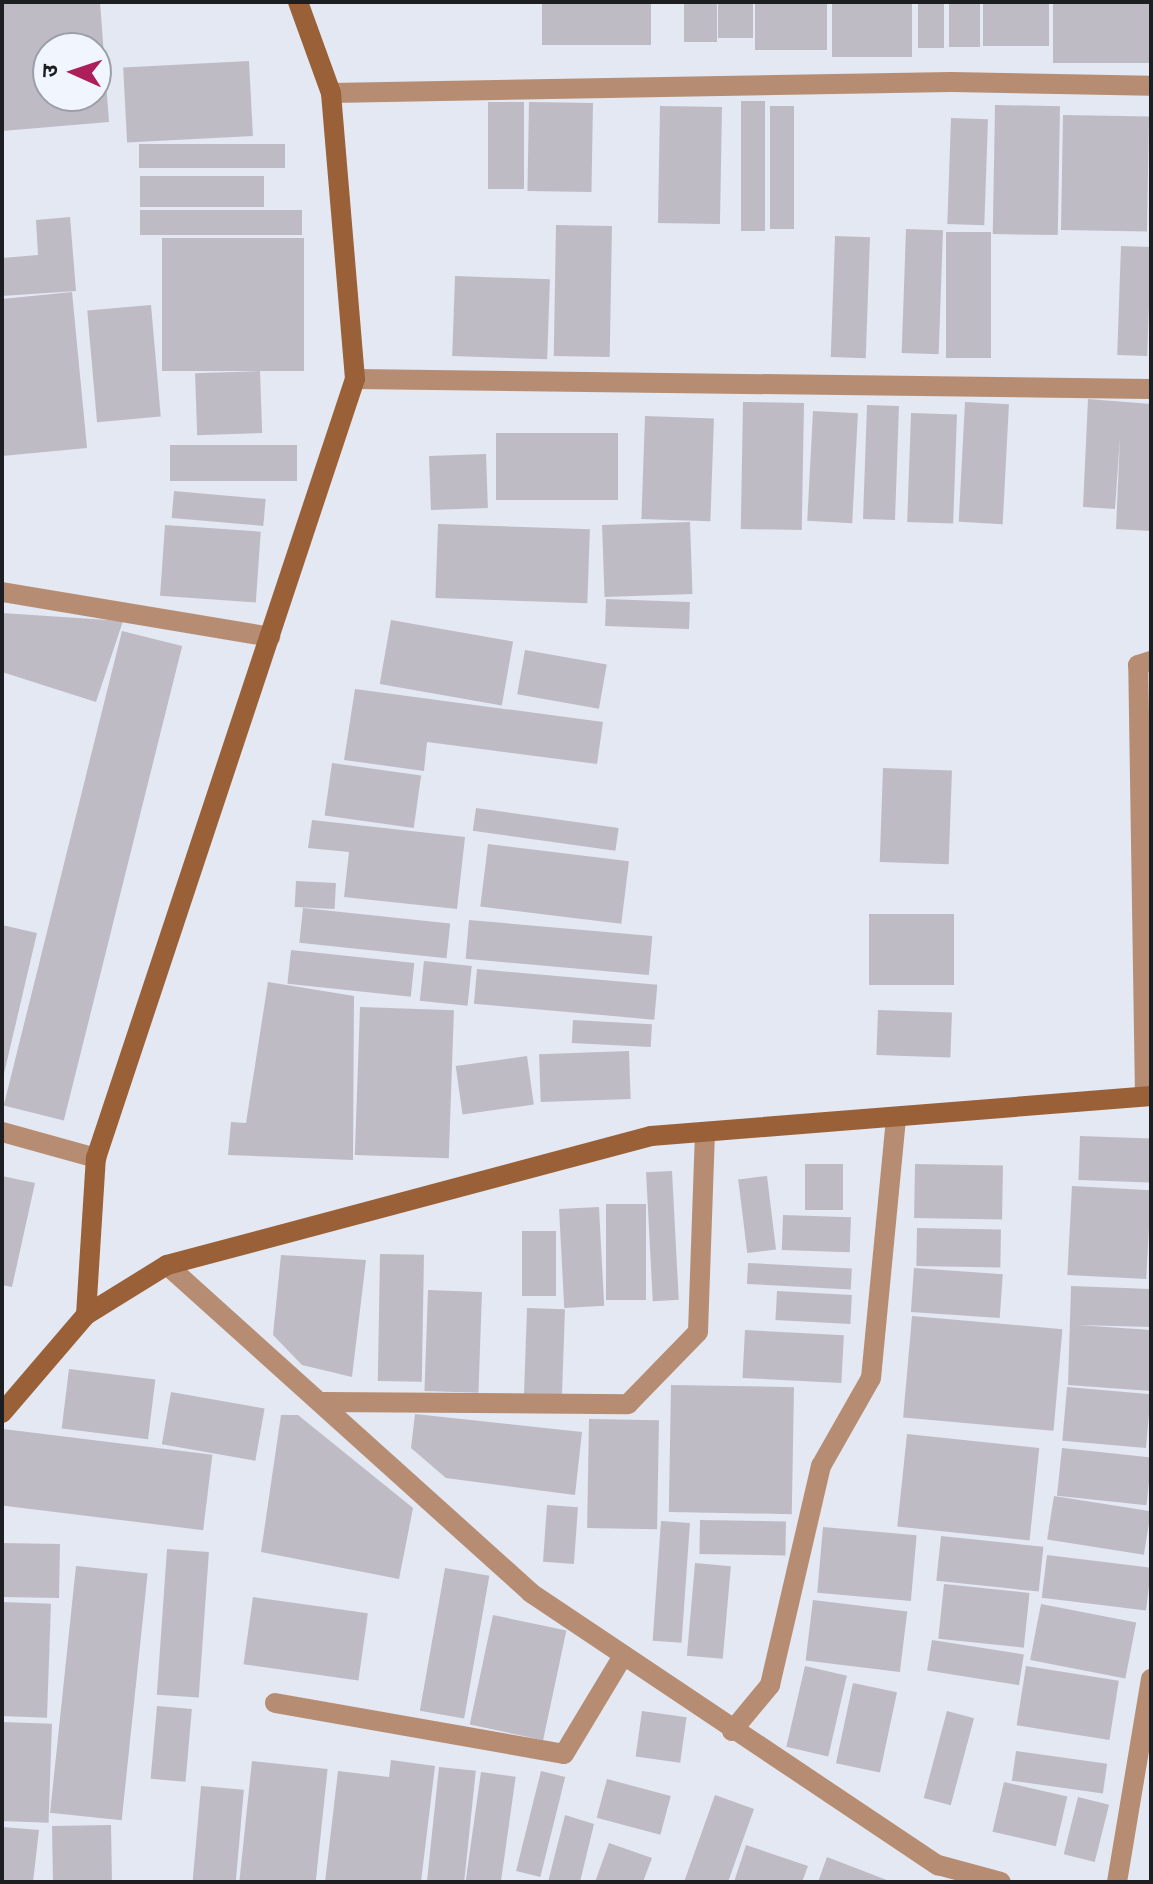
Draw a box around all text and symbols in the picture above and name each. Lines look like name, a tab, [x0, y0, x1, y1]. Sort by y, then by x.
north arrow	[32, 32, 112, 112]
text: उ	[36, 64, 63, 78]

